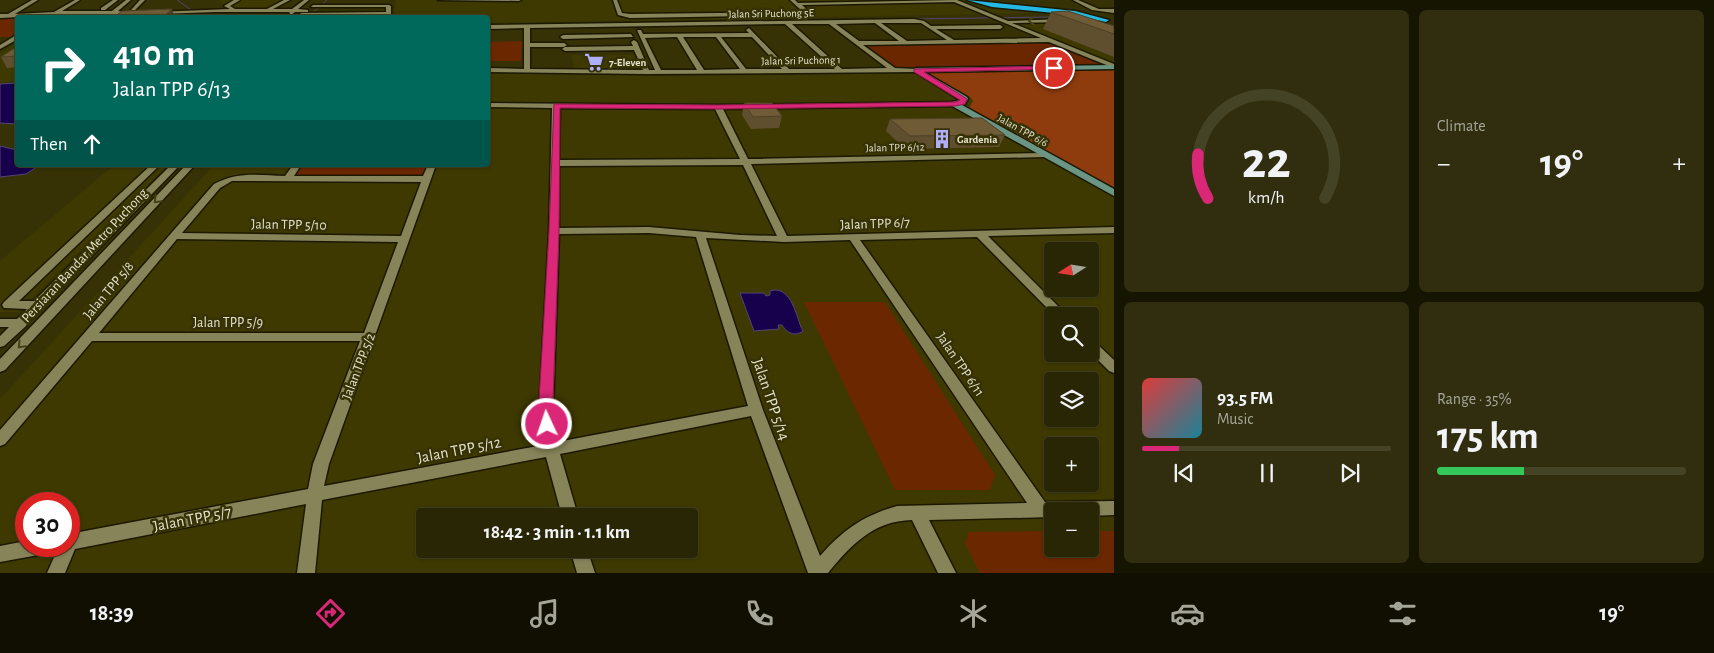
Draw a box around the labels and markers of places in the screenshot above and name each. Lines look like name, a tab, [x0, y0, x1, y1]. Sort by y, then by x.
pin	[1033, 47, 1075, 89]
supermarket icon: 7-Eleven	[583, 51, 605, 73]
place label: 7-Eleven	[609, 57, 647, 68]
building icon: Gardenia	[931, 128, 953, 150]
place label: Gardenia	[957, 134, 998, 145]

